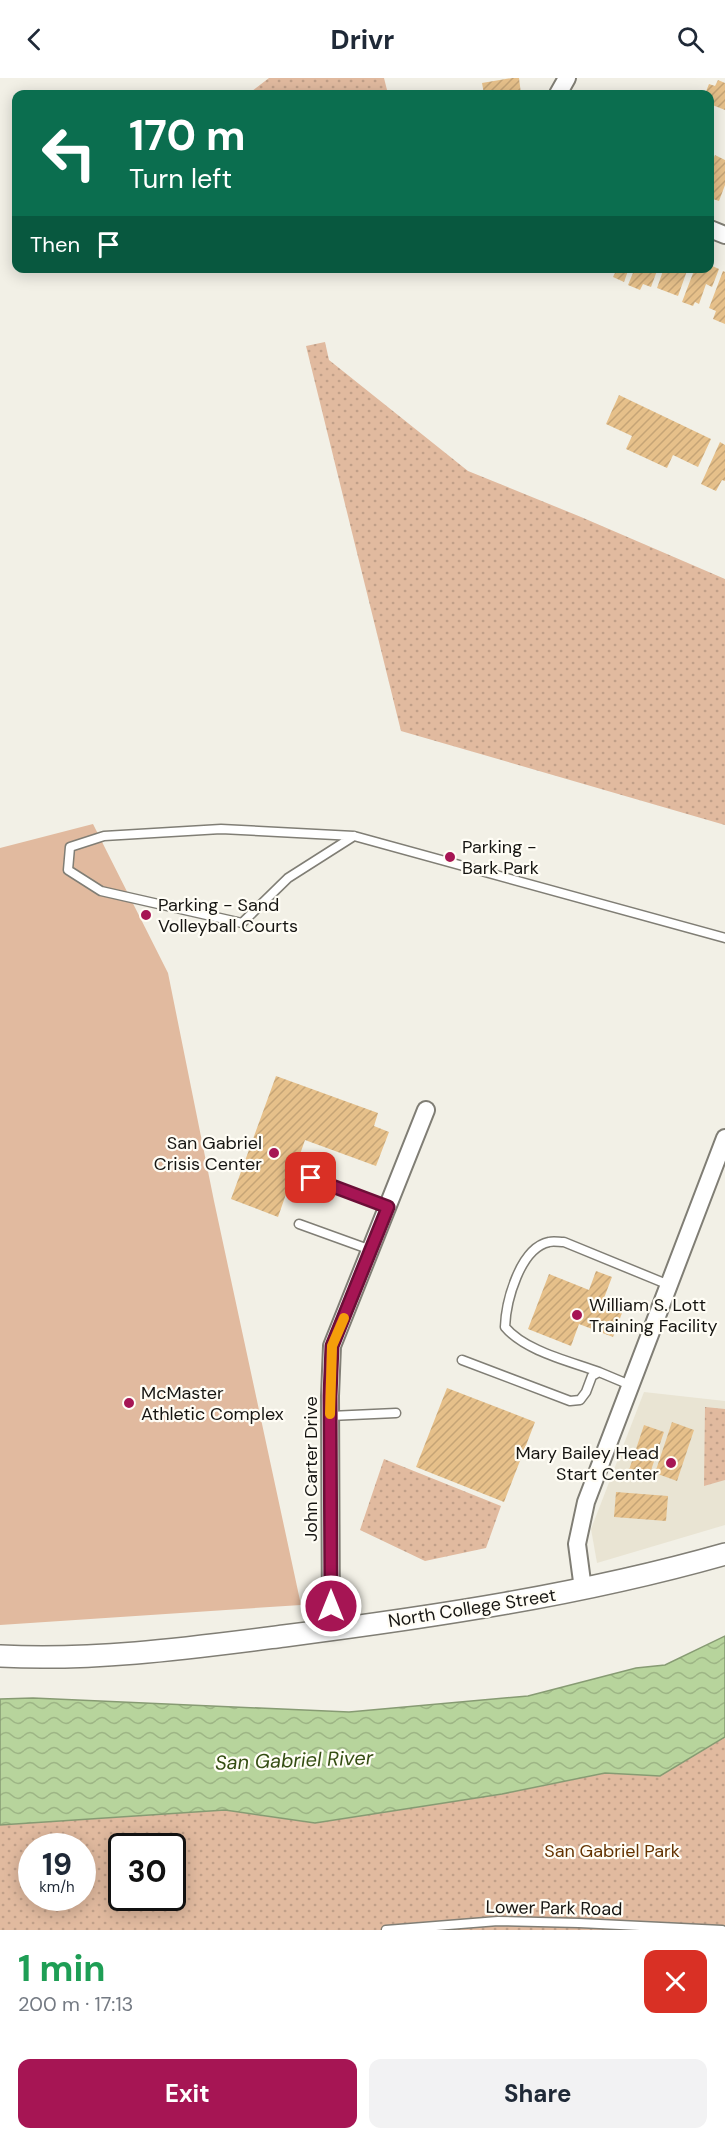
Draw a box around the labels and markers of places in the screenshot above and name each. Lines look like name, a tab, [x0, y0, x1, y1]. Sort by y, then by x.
place label: Parking - Bark Park	[462, 835, 539, 880]
marker: Parking - Bark Park	[443, 850, 457, 864]
place label: Parking - Sand Volleyball Courts	[158, 893, 298, 938]
marker: Parking - Sand Volleyball Courts	[139, 908, 153, 922]
place label: San Gabriel Crisis Center	[154, 1131, 262, 1176]
marker: San Gabriel Crisis Center	[267, 1146, 281, 1160]
pin	[285, 1152, 336, 1203]
place label: William S. Lott Training Facility	[589, 1293, 717, 1338]
marker: William S. Lott Training Facility	[570, 1308, 584, 1322]
place label: McMaster Athletic Complex	[141, 1381, 284, 1426]
marker: McMaster Athletic Complex	[122, 1396, 136, 1410]
place label: Mary Bailey Head Start Center	[515, 1441, 659, 1486]
marker: Mary Bailey Head Start Center	[664, 1456, 678, 1470]

